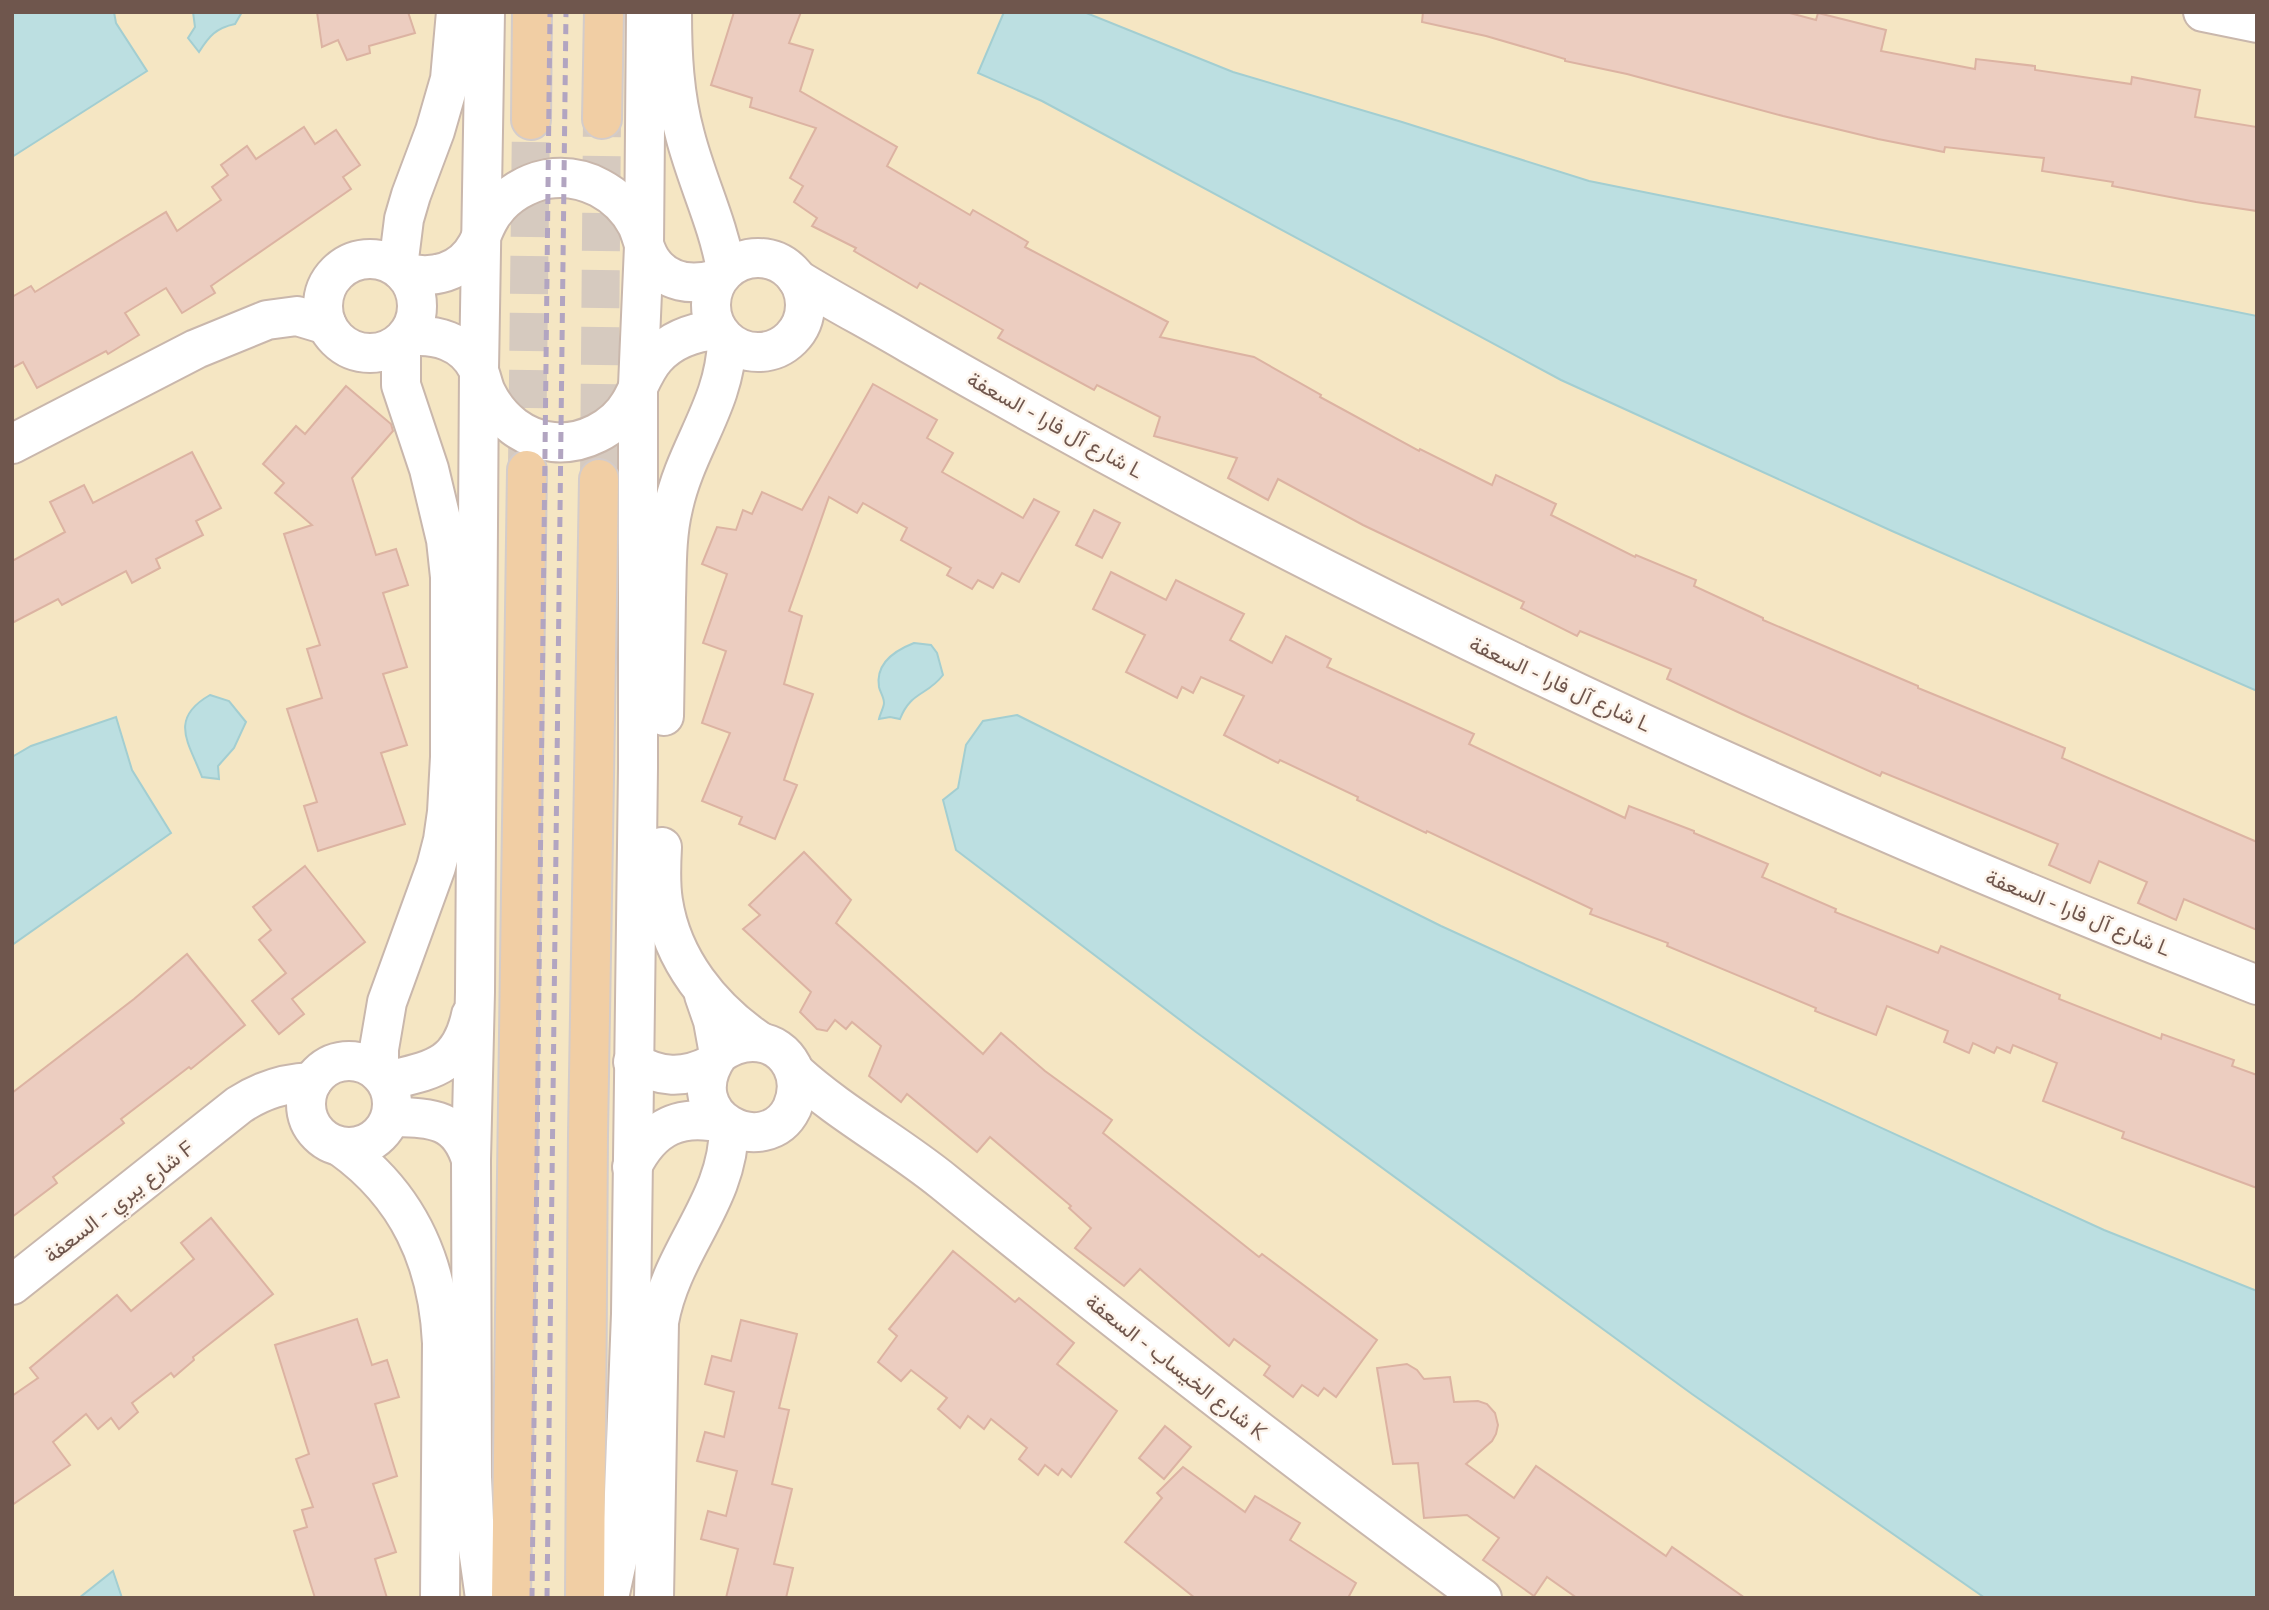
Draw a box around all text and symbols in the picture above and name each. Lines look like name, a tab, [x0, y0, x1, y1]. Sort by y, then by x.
street label: شارع آل فارا - السعفة L	[962, 365, 1148, 485]
street label: شارع آل فارا - السعفة L	[1465, 630, 1656, 739]
street label: شارع آل فارا - السعفة L	[1981, 863, 2175, 963]
street label: شارع يبري - السعفة F	[38, 1135, 202, 1272]
street label: شارع الخيساب - السعفة K	[1080, 1288, 1273, 1447]

